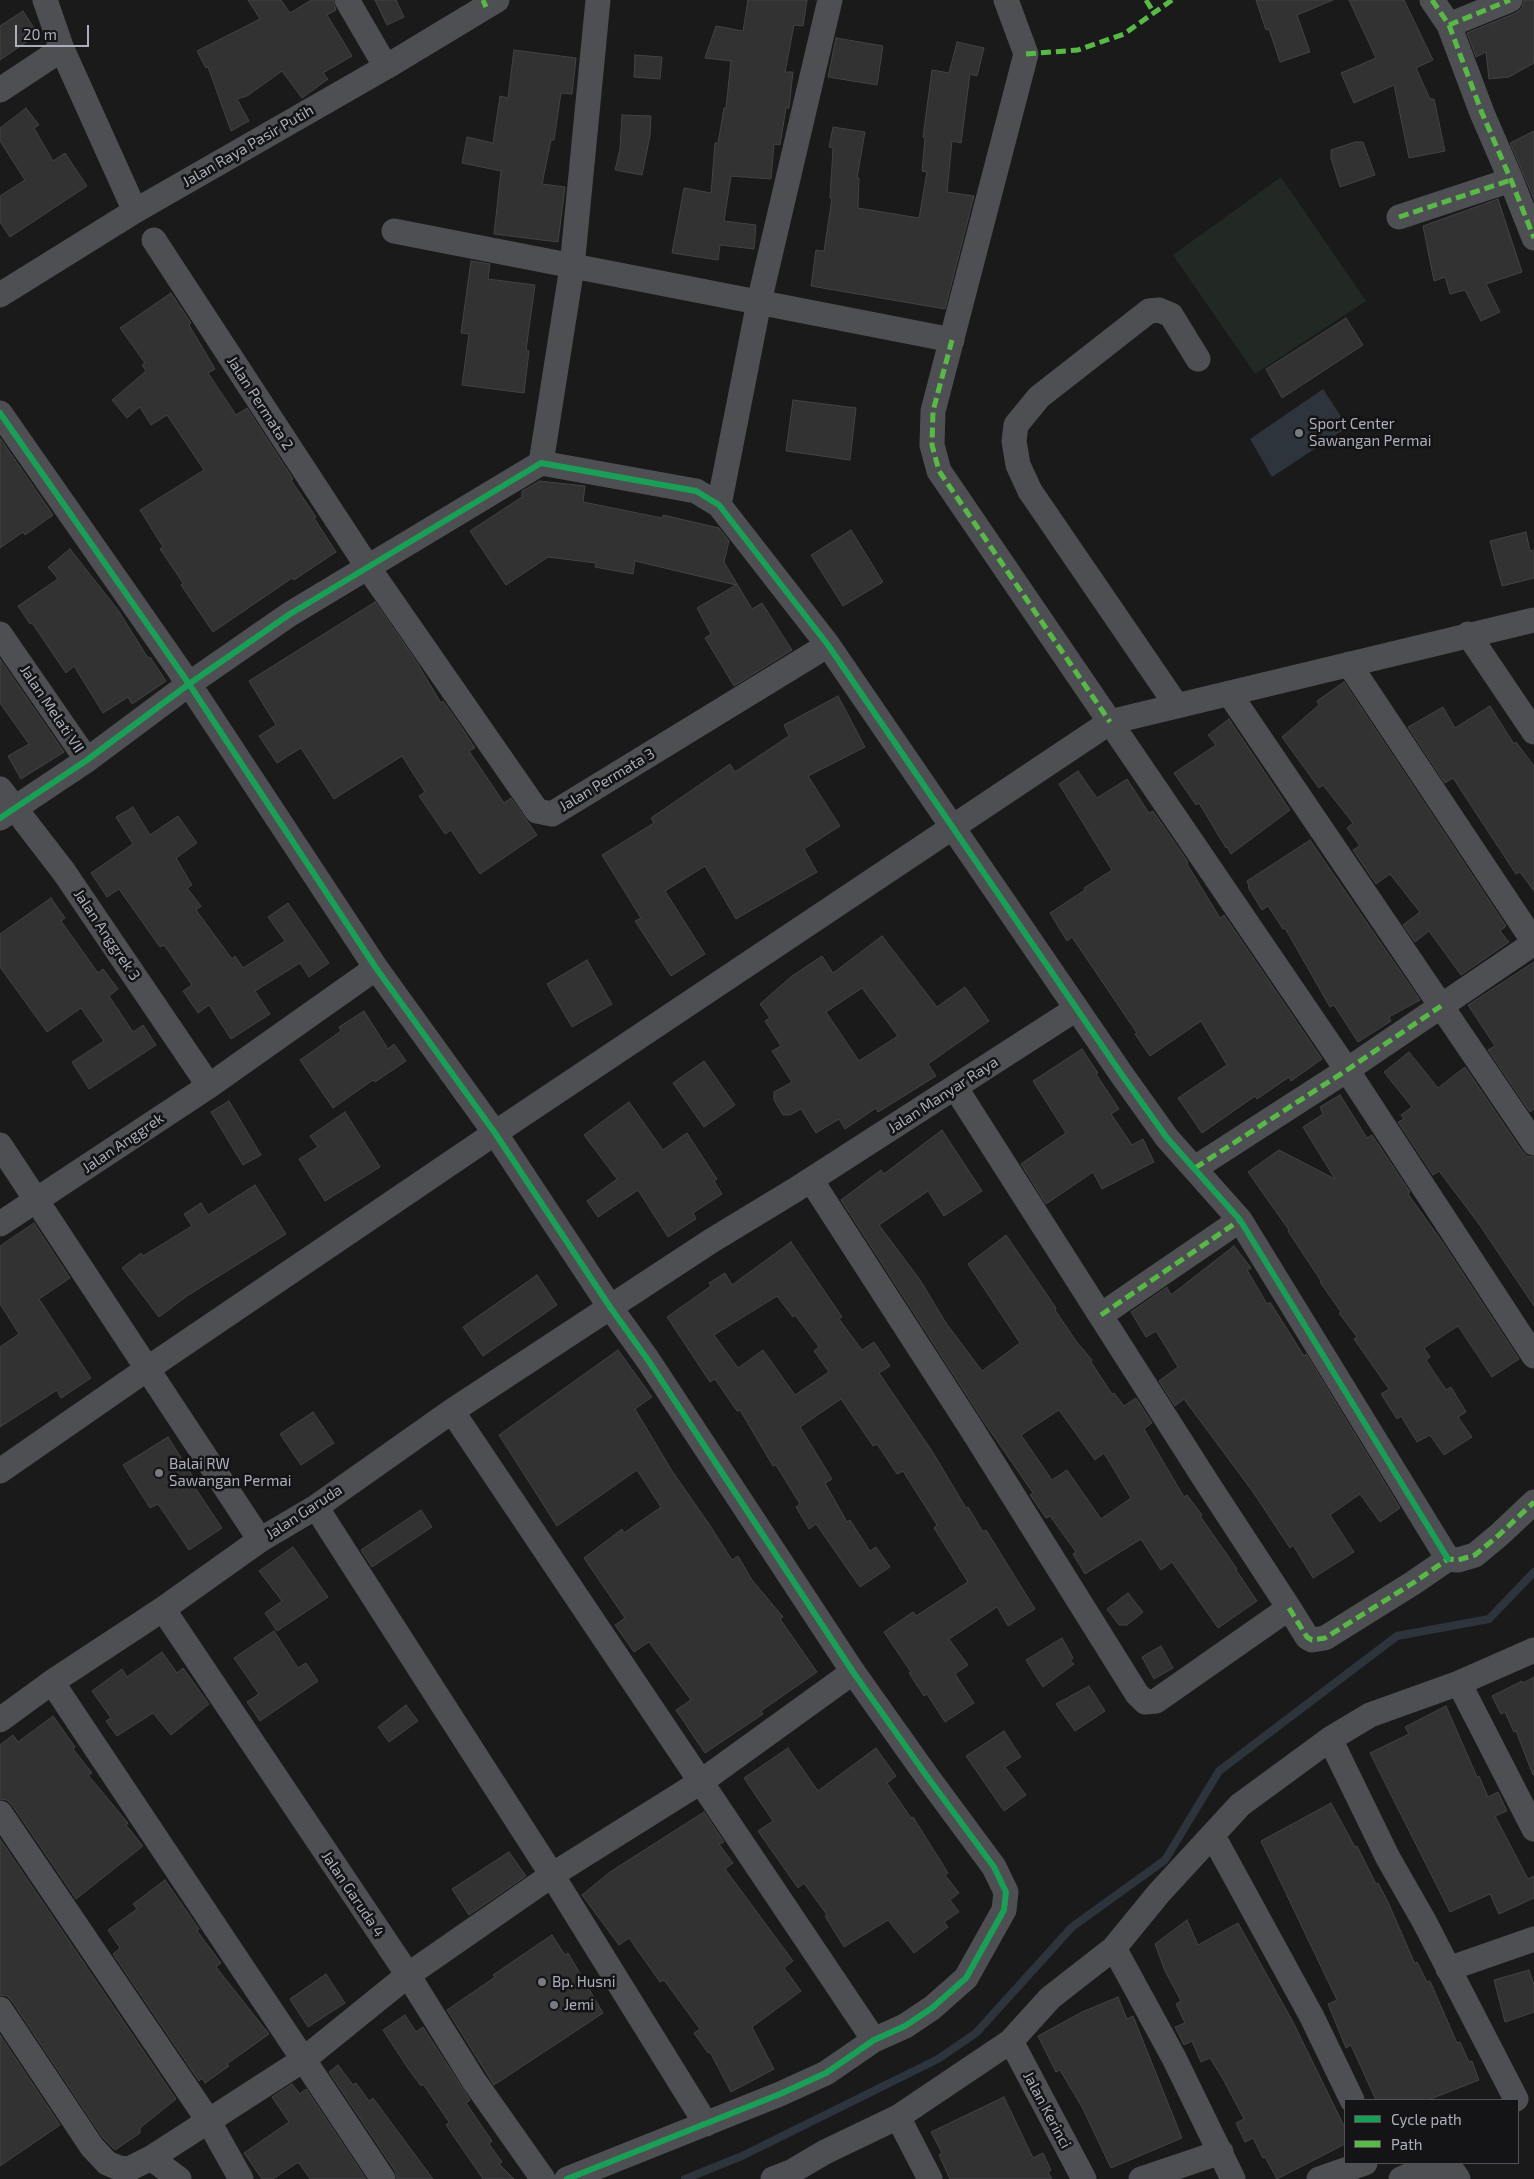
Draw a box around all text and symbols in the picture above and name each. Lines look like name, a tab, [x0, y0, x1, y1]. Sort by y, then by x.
scale bar	[18, 15, 91, 47]
text: 20 m	[23, 25, 57, 43]
street label: Jalan Raya Pasir Putih	[179, 101, 317, 191]
street label: Jalan Permata 2	[223, 353, 297, 453]
place label: Sport Center Sawangan Permai	[1309, 415, 1431, 450]
marker: Sport Center Sawangan Permai	[1293, 427, 1305, 439]
street label: Jalan Melati VII	[16, 662, 88, 756]
street label: Jalan Permata 3	[556, 744, 658, 816]
street label: Jalan Anggrek 3	[70, 886, 144, 984]
street label: Jalan Manyar Raya	[885, 1053, 1001, 1137]
street label: Jalan Anggrek	[79, 1109, 167, 1177]
place label: Balai RW Sawangan Permai	[169, 1455, 291, 1490]
marker: Balai RW Sawangan Permai	[153, 1467, 165, 1479]
street label: Jalan Garuda	[263, 1481, 345, 1543]
street label: Jalan Garuda 4	[318, 1848, 388, 1940]
place label: Bp. Husni	[552, 1973, 615, 1991]
marker: Bp. Husni	[536, 1976, 548, 1988]
place label: Jemi	[564, 1996, 594, 2014]
marker: Jemi	[548, 1999, 560, 2011]
street label: Jalan Kerinci	[1019, 2069, 1075, 2151]
legend	[1344, 2099, 1519, 2164]
text: Cycle path	[1391, 2110, 1462, 2128]
text: Path	[1391, 2135, 1422, 2153]

